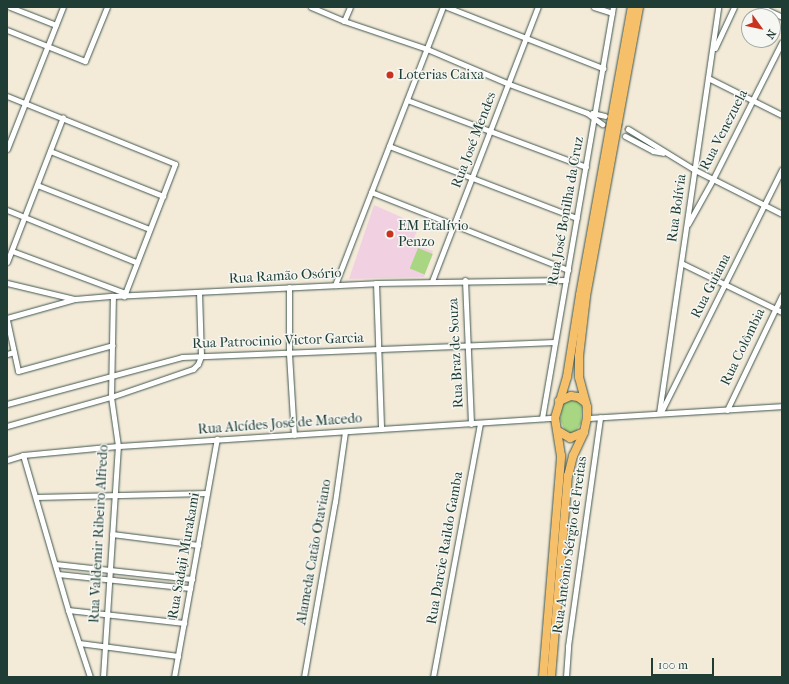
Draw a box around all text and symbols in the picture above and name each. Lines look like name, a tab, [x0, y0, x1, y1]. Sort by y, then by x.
north arrow	[741, 8, 781, 48]
text: N	[763, 27, 778, 41]
place label: Loterias Caixa	[398, 67, 484, 83]
marker: Loterias Caixa	[385, 70, 395, 80]
street label: Rua Venezuela	[696, 87, 752, 173]
street label: Rua José Mendes	[448, 89, 500, 191]
street label: Rua José Bonilha da Cruz	[545, 135, 587, 287]
street label: Rua Bolívia	[664, 173, 690, 243]
place label: EM Etalívio Penzo	[398, 218, 468, 250]
marker: EM Etalívio Penzo	[385, 229, 395, 239]
street label: Rua Guiana	[688, 251, 734, 321]
street label: Rua Ramão Osório	[228, 265, 342, 287]
street label: Rua Braz de Souza	[445, 297, 467, 409]
street label: Rua Colômbia	[717, 306, 769, 388]
street label: Rua Patrocinio Victor Garcia	[192, 330, 364, 352]
street label: Rua Alcídes José de Macedo	[197, 410, 363, 438]
street label: Rua Valdemir Ribeiro Alfredo	[86, 444, 112, 624]
street label: Rua Antônio Sérgio de Freitas	[549, 455, 591, 635]
street label: Rua Darcie Raildo Gamba	[423, 470, 467, 626]
street label: Alameda Catão Otaviano	[293, 478, 335, 626]
street label: Rua Sadaji Murakami	[165, 491, 203, 621]
scale bar	[653, 650, 716, 676]
text: 100 m	[658, 658, 688, 672]

